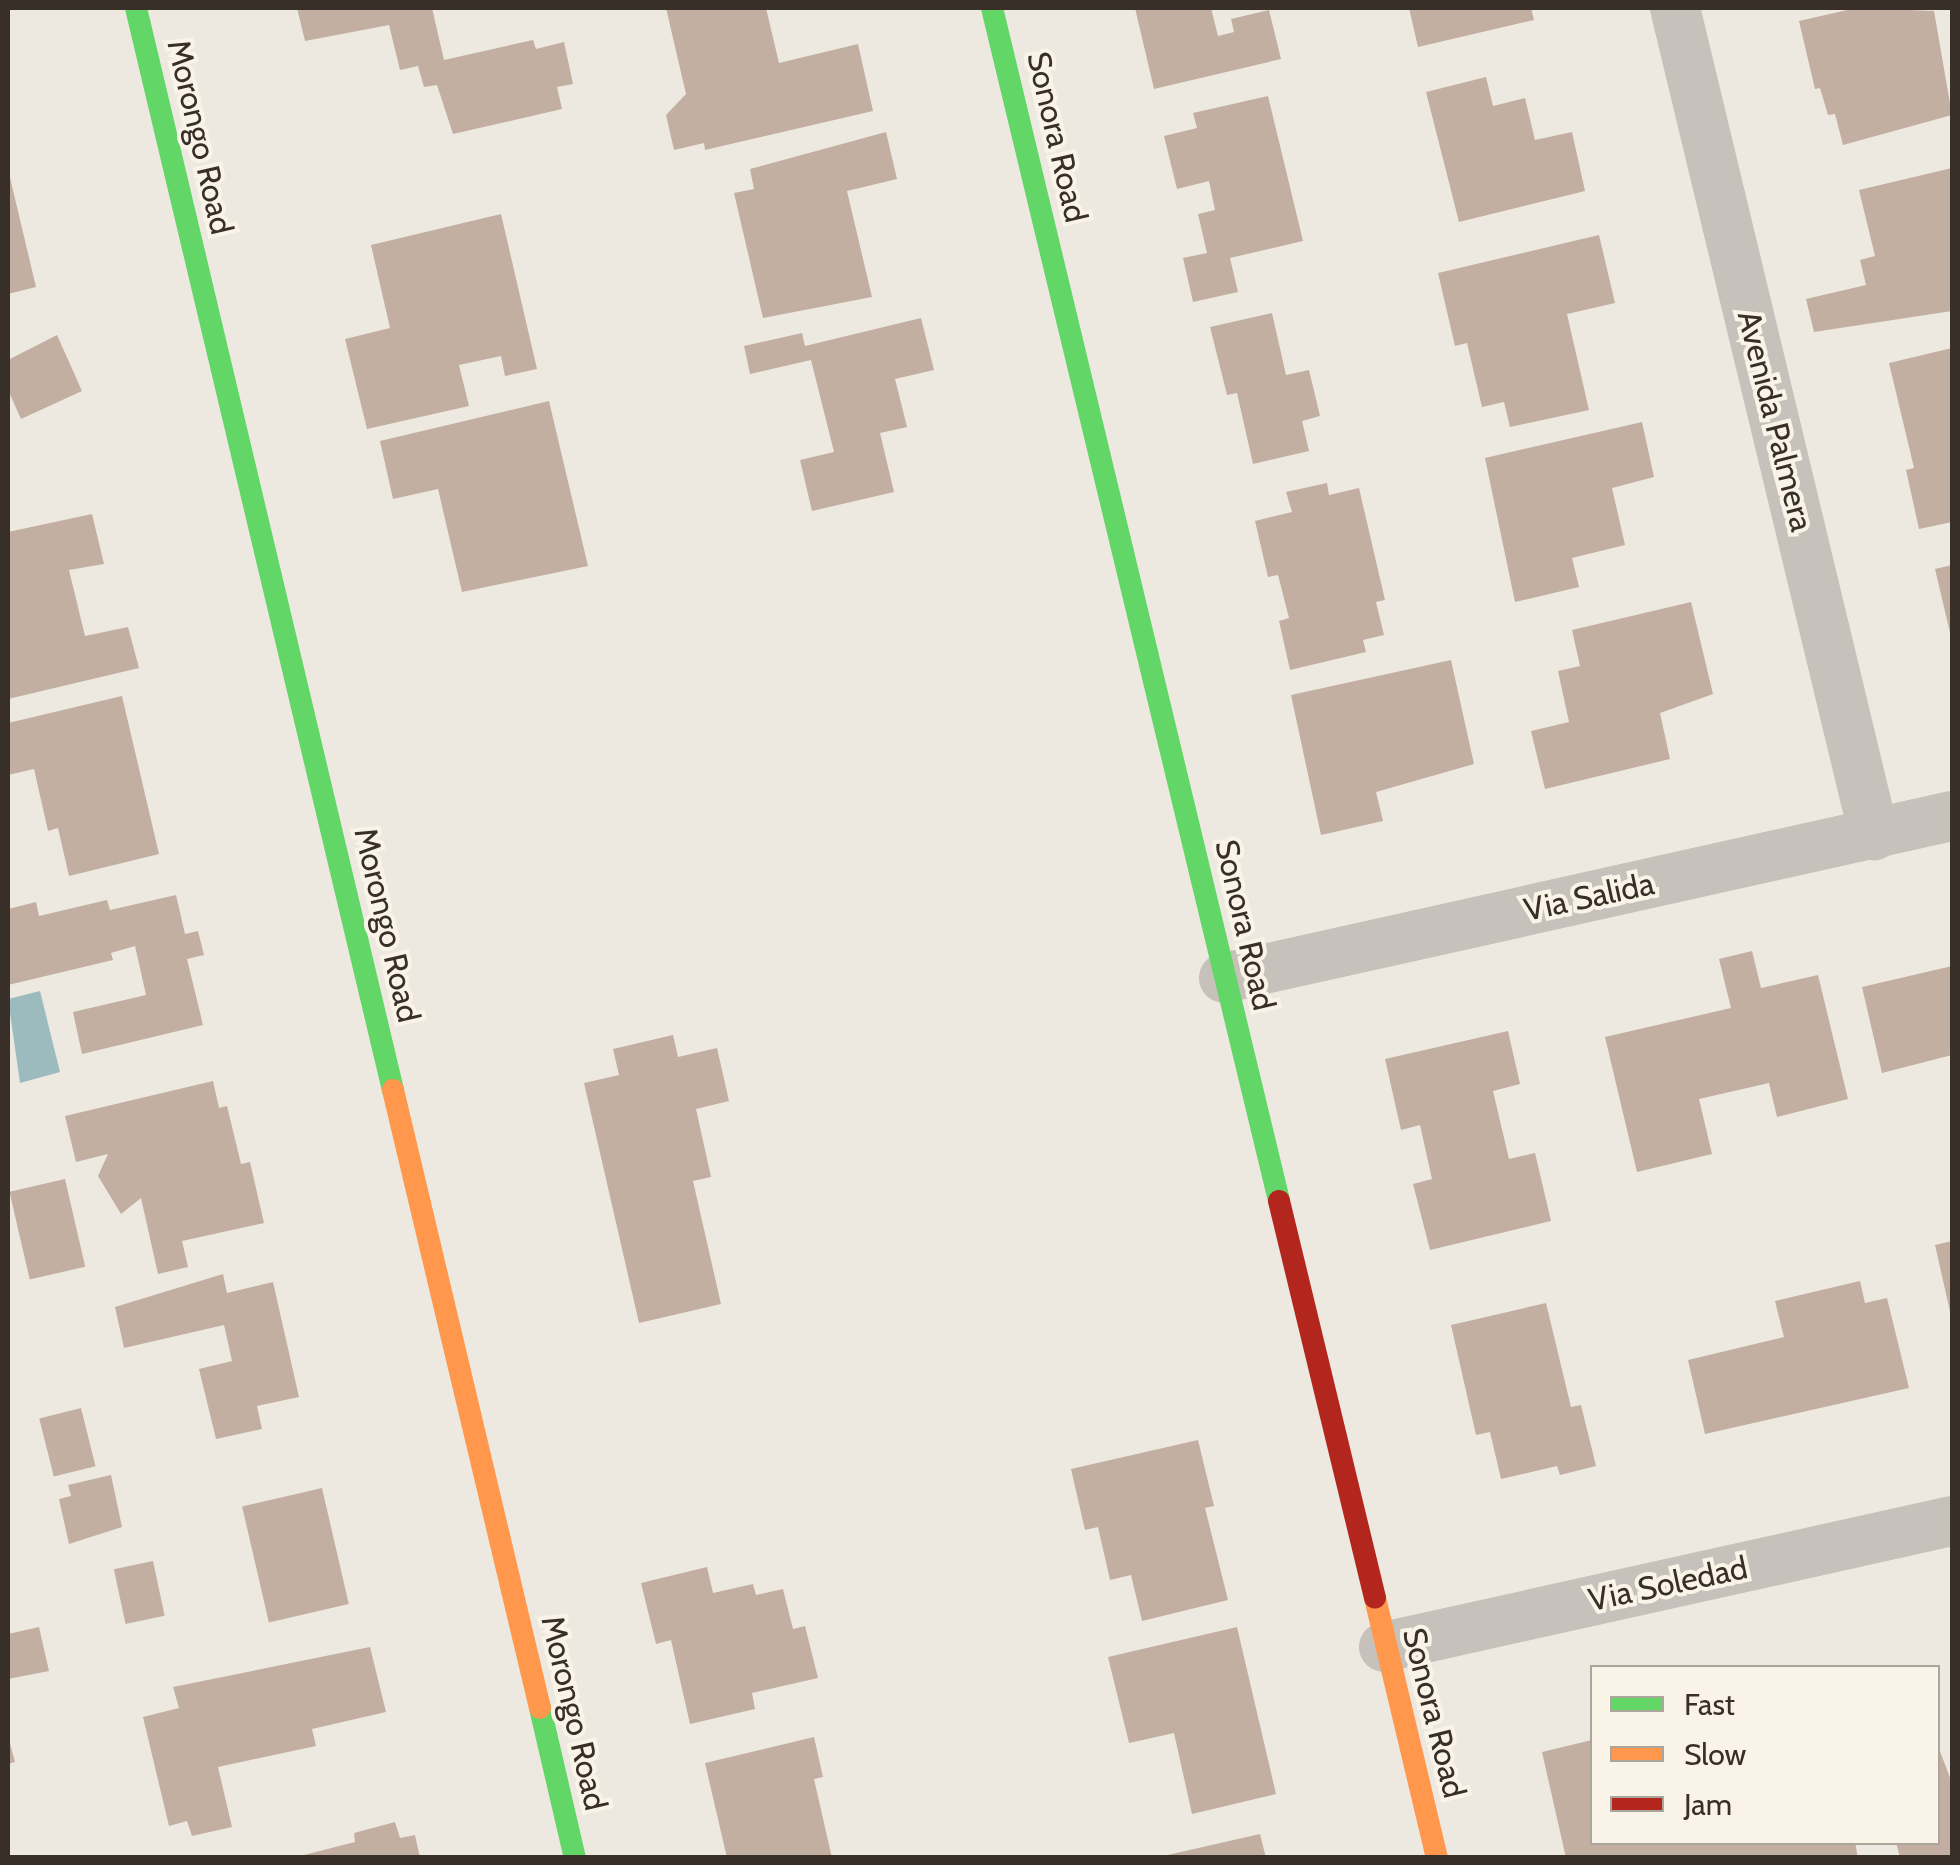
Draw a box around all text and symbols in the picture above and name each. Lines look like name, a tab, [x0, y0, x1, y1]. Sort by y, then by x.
street label: Morongo Road	[159, 36, 241, 238]
street label: Sonora Road	[1019, 48, 1095, 226]
street label: Avenida Palmera	[1729, 307, 1821, 535]
street label: Morongo Road	[346, 824, 428, 1026]
street label: Sonora Road	[1207, 836, 1283, 1014]
street label: Via Salida	[1521, 865, 1657, 929]
street label: Via Soledad	[1585, 1548, 1751, 1620]
street label: Morongo Road	[533, 1612, 615, 1814]
street label: Sonora Road	[1394, 1624, 1474, 1802]
legend	[1590, 1665, 1940, 1845]
text: Fast	[1684, 1686, 1735, 1723]
text: Slow	[1684, 1736, 1746, 1773]
text: Jam	[1684, 1786, 1732, 1823]

